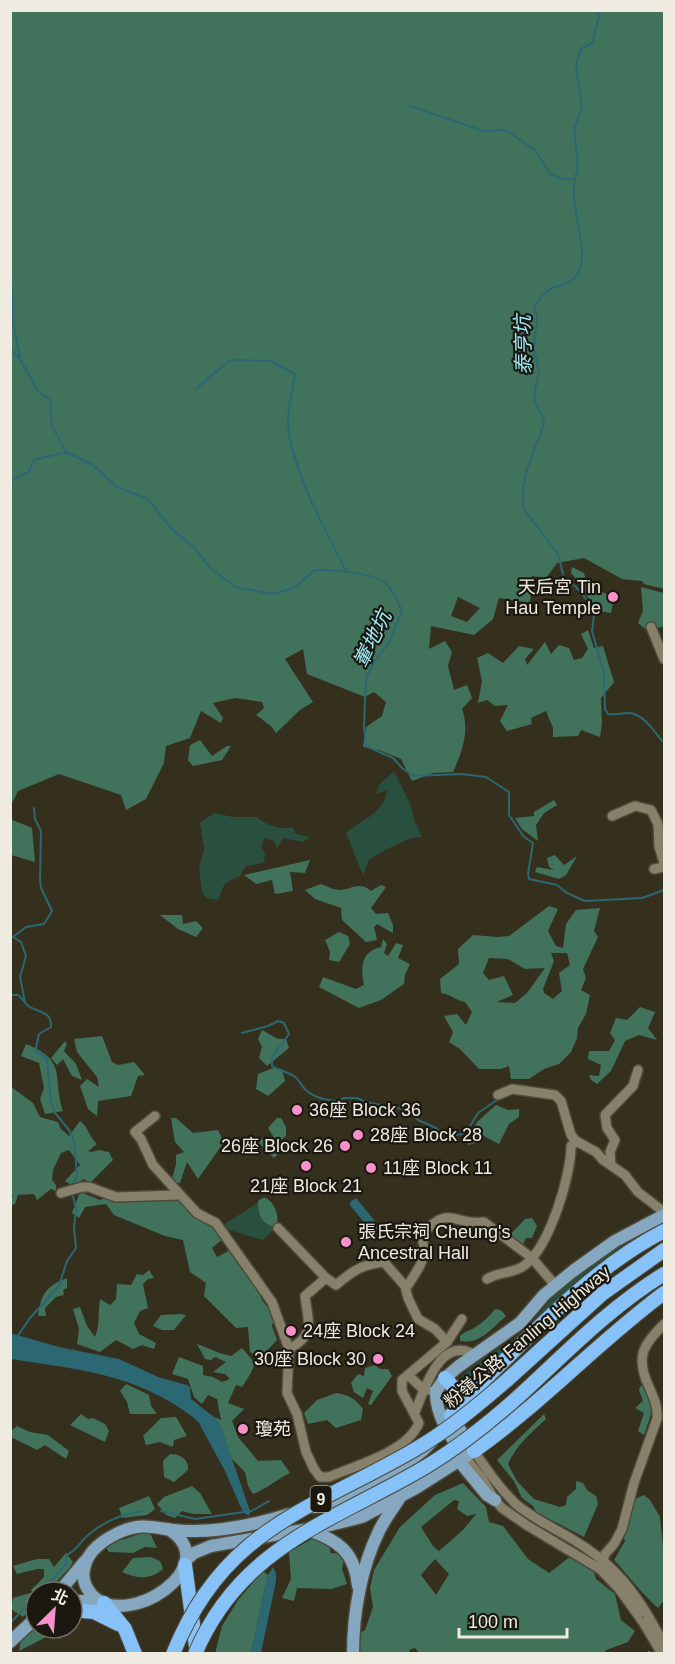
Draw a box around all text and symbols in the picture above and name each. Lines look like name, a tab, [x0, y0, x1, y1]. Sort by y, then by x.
water label: 泰亨坑	[511, 312, 535, 375]
place label: 天后宮 Tin Hau Temple	[505, 577, 601, 618]
marker: 天后宮 Tin Hau Temple	[606, 590, 620, 604]
water label: 輋地坑	[349, 605, 396, 671]
place label: 36座 Block 36	[309, 1100, 421, 1120]
marker: 36座 Block 36	[290, 1103, 304, 1117]
place label: 28座 Block 28	[370, 1125, 482, 1145]
marker: 28座 Block 28	[351, 1128, 365, 1142]
place label: 26座 Block 26	[221, 1136, 333, 1156]
marker: 26座 Block 26	[338, 1139, 352, 1153]
place label: 11座 Block 11	[383, 1158, 492, 1178]
marker: 21座 Block 21	[299, 1159, 313, 1173]
marker: 11座 Block 11	[364, 1161, 378, 1175]
place label: 21座 Block 21	[250, 1176, 362, 1196]
place label: 張氏宗祠 Cheung's Ancestral Hall	[358, 1222, 511, 1263]
marker: 張氏宗祠 Cheung's Ancestral Hall	[339, 1235, 353, 1249]
street label: 粉嶺公路 Fanling Highway	[440, 1262, 614, 1412]
place label: 24座 Block 24	[303, 1321, 415, 1341]
marker: 24座 Block 24	[284, 1324, 298, 1338]
place label: 30座 Block 30	[254, 1349, 366, 1369]
marker: 30座 Block 30	[371, 1352, 385, 1366]
place label: 瓊苑	[255, 1419, 291, 1439]
marker: 瓊苑	[236, 1422, 250, 1436]
road number: 9	[310, 1486, 332, 1512]
north arrow	[24, 1580, 84, 1640]
text: 北	[49, 1586, 71, 1608]
scale bar	[459, 1601, 567, 1639]
text: 100 m	[468, 1612, 518, 1632]

